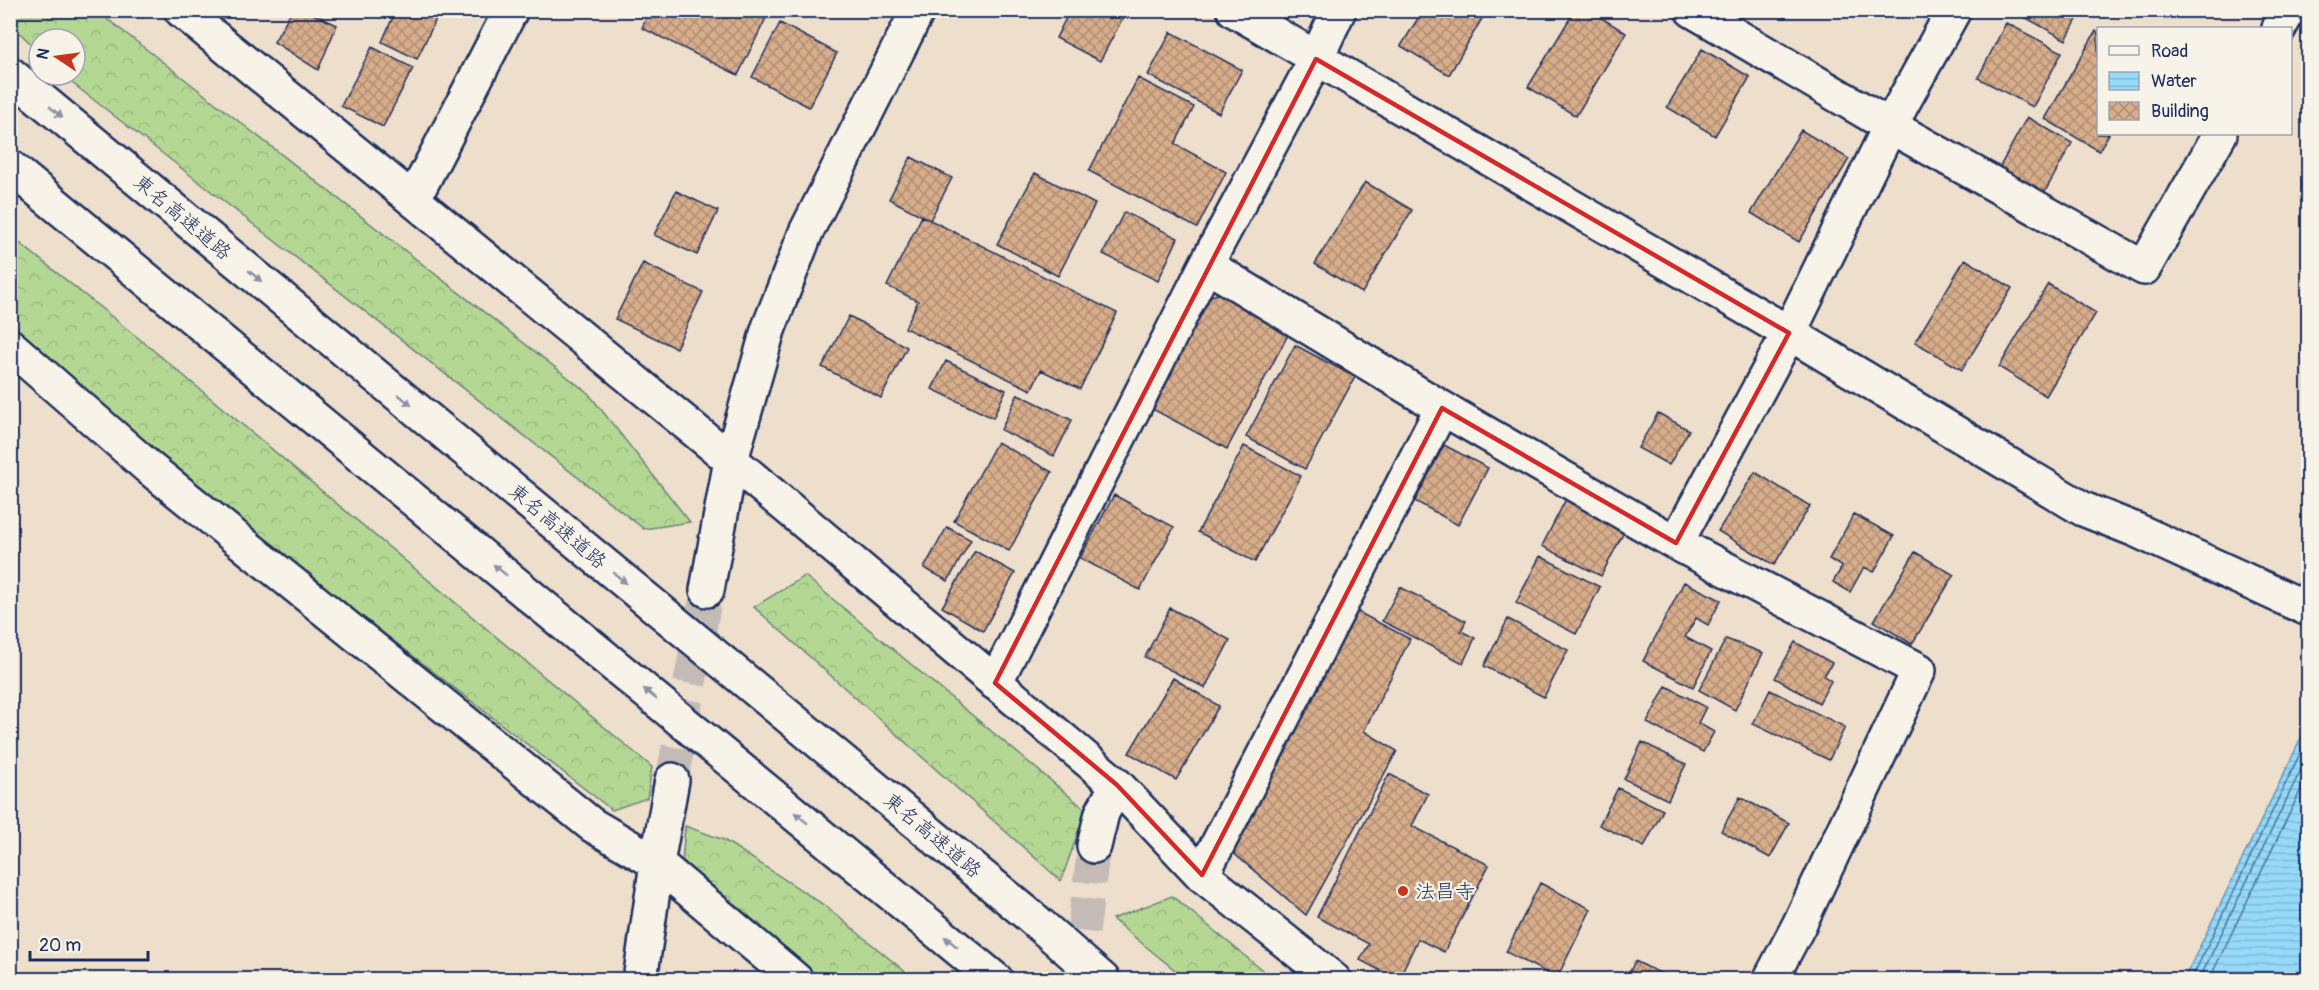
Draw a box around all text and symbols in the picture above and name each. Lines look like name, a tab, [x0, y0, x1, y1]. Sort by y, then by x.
north arrow	[27, 27, 87, 87]
legend	[2097, 27, 2292, 135]
text: Road	[2151, 40, 2188, 63]
text: N	[32, 46, 54, 61]
text: Water	[2151, 70, 2197, 93]
text: Building	[2151, 100, 2209, 123]
one-way arrow	[48, 105, 64, 118]
street label: 東名高速道路	[129, 169, 237, 266]
one-way arrow	[247, 269, 262, 282]
one-way arrow	[397, 393, 412, 406]
street label: 東名高速道路	[504, 478, 612, 575]
one-way arrow	[492, 563, 508, 576]
one-way arrow	[612, 571, 628, 584]
one-way arrow	[642, 687, 658, 700]
street label: 東名高速道路	[879, 787, 987, 884]
one-way arrow	[793, 811, 809, 824]
place label: 法昌寺	[1415, 879, 1475, 904]
marker: 法昌寺	[1396, 884, 1410, 898]
scale bar	[30, 924, 148, 962]
text: 20 m	[39, 934, 81, 957]
one-way arrow	[943, 935, 959, 948]

